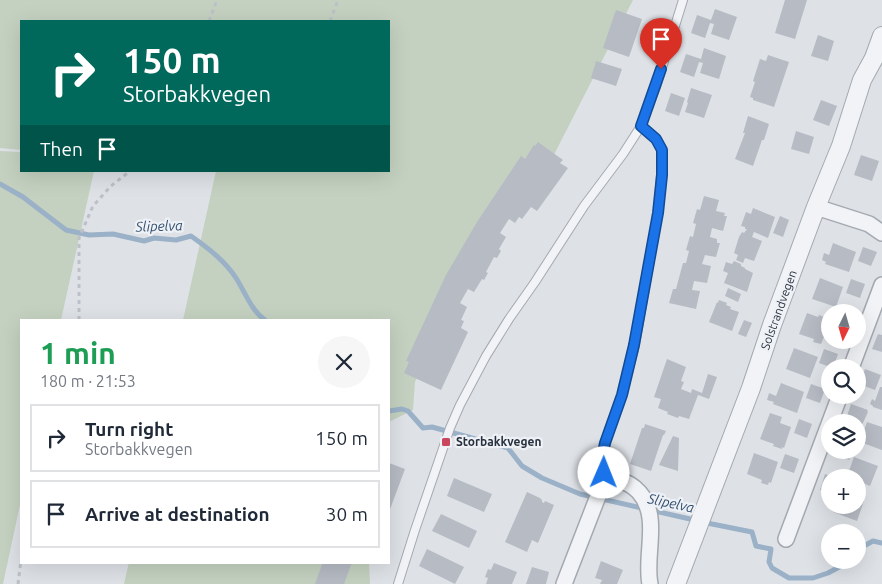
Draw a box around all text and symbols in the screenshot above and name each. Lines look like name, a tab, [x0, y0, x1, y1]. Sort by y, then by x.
pin	[640, 18, 682, 69]
icon: arrive	[647, 25, 675, 53]
icon: right	[40, 40, 105, 105]
text: 150 m	[123, 40, 221, 80]
text: Storbakkvegen	[123, 81, 271, 106]
icon: arrive	[93, 135, 121, 163]
text: Then	[40, 138, 83, 160]
water label: Slipelva	[134, 217, 183, 235]
street label: Solstrandvegen	[758, 268, 799, 351]
north arrow	[821, 304, 866, 349]
map controls	[821, 304, 866, 569]
text: 1 min	[40, 336, 116, 370]
button: close	[318, 336, 370, 388]
button: search	[821, 359, 866, 404]
text: 180 m · 21:53	[40, 372, 136, 390]
button: layers	[821, 414, 866, 459]
text: Turn right	[85, 418, 173, 440]
icon: right	[42, 424, 70, 452]
text: 150 m	[315, 427, 368, 449]
place label: Storbakkvegen	[456, 435, 542, 448]
marker: Storbakkvegen	[440, 436, 452, 448]
text: Storbakkvegen	[85, 440, 193, 458]
position arrow	[577, 446, 629, 498]
button: +	[821, 469, 866, 514]
water label: Slipelva	[645, 490, 696, 516]
icon: arrive	[42, 500, 70, 528]
text: Arrive at destination	[85, 503, 270, 525]
text: 30 m	[326, 503, 368, 525]
button: −	[821, 524, 866, 569]

